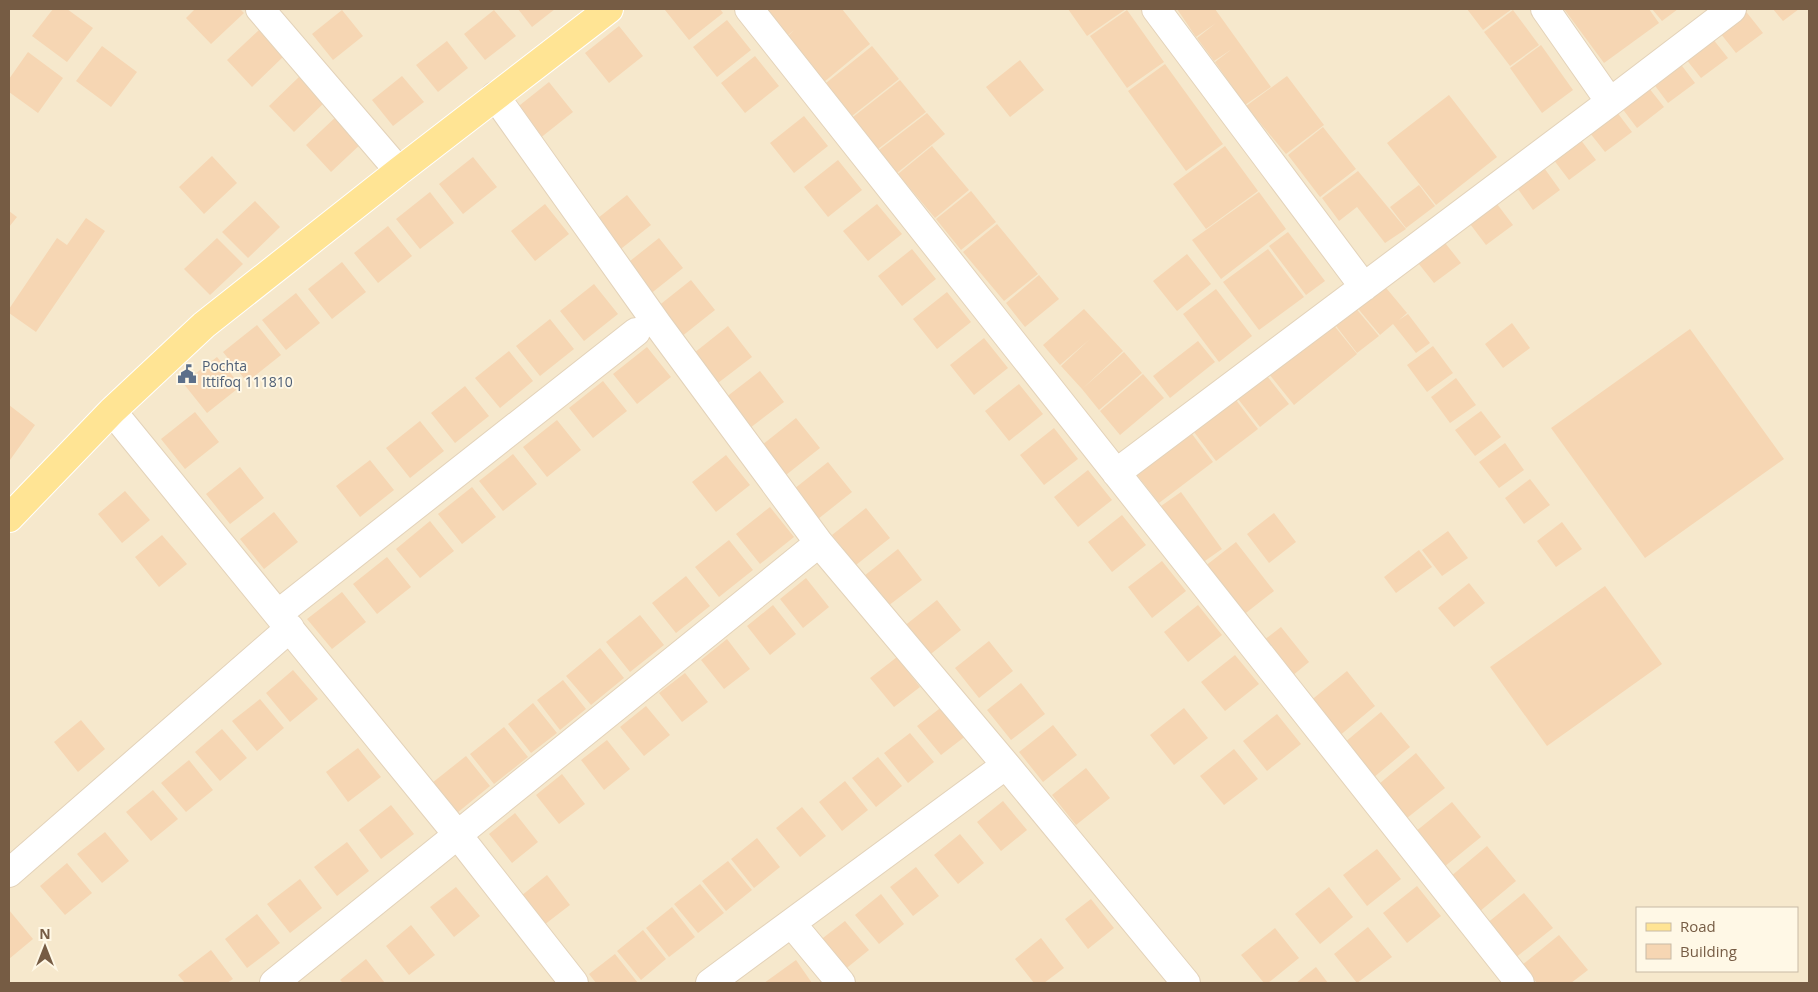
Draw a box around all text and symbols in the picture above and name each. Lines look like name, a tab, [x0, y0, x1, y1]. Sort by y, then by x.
place label: Pochta Ittifoq 111810	[202, 356, 293, 391]
public building icon: Pochta Ittifoq 111810	[176, 363, 198, 385]
legend	[1636, 907, 1798, 972]
text: Road	[1680, 916, 1716, 936]
north arrow	[20, 922, 70, 972]
text: N	[39, 924, 51, 943]
text: Building	[1680, 941, 1737, 961]

